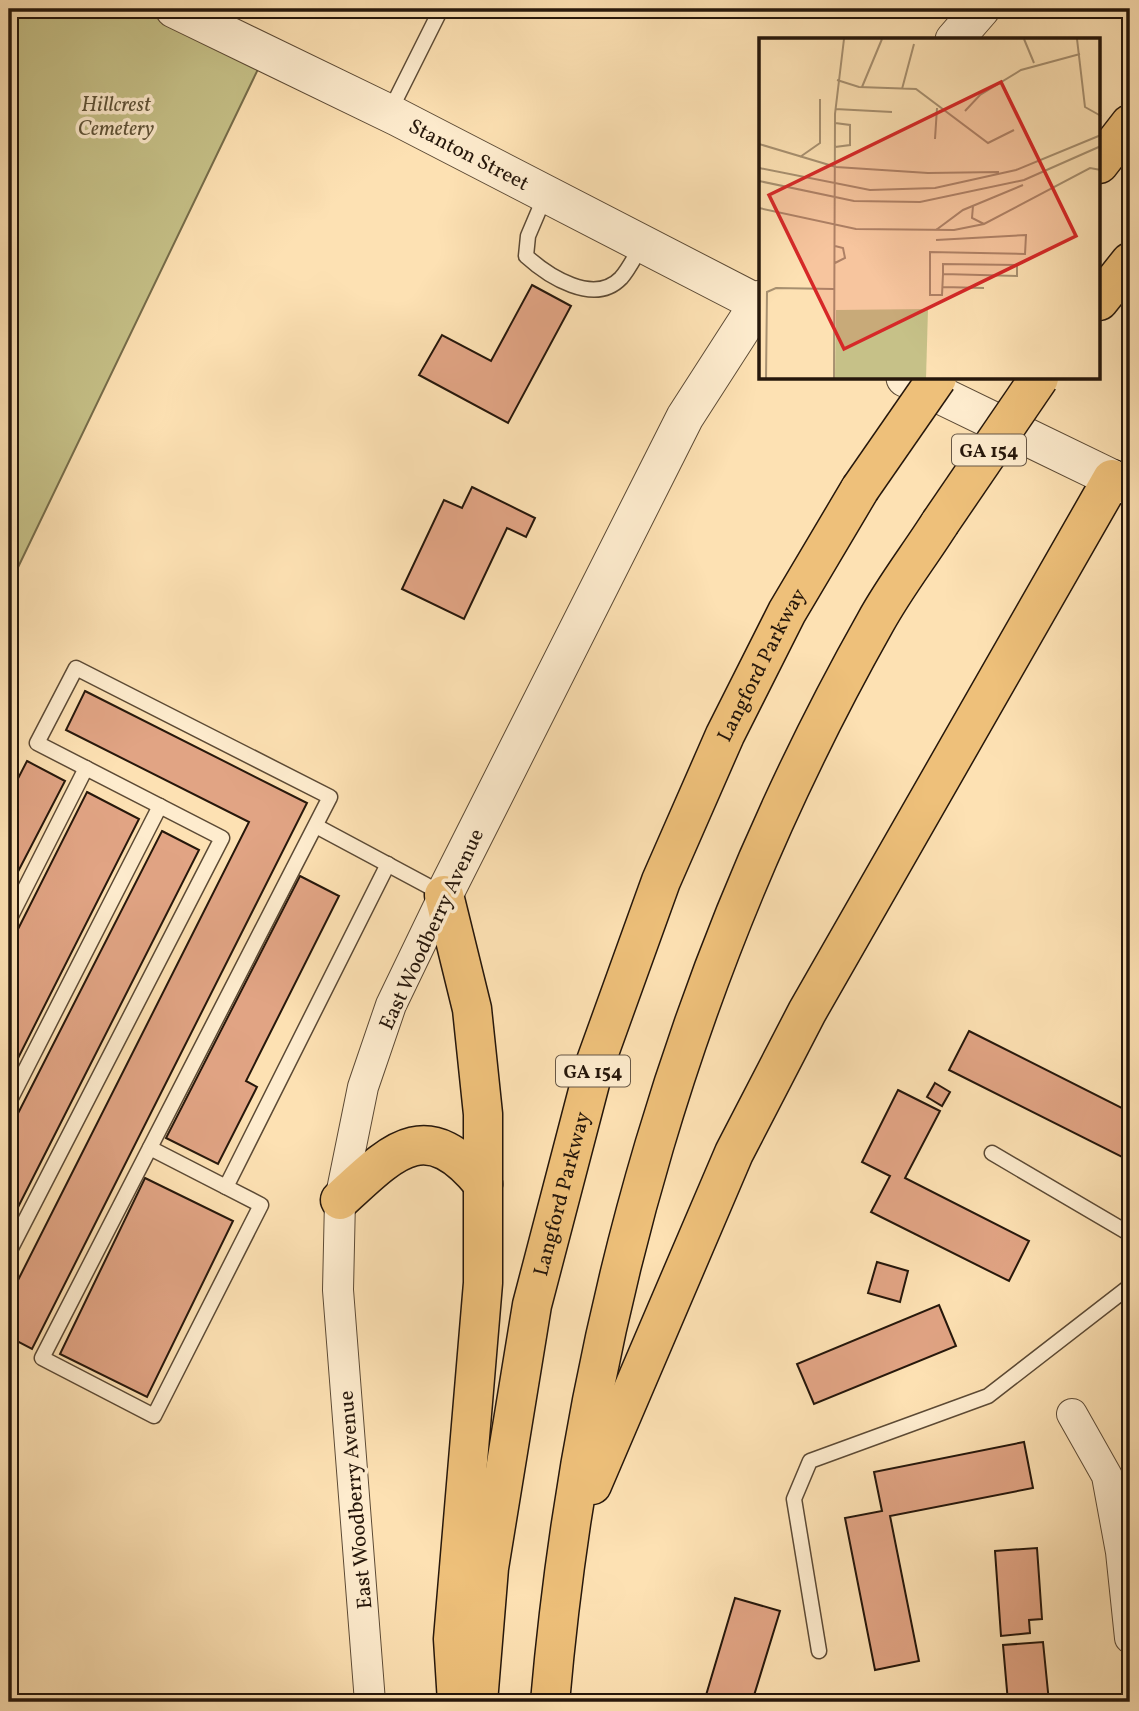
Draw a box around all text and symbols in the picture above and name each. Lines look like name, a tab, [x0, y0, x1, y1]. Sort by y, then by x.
inset map	[759, 38, 1100, 380]
park label: Hillcrest Cemetery	[78, 91, 155, 144]
street label: Stanton Street	[403, 112, 534, 199]
road number: GA 154	[952, 435, 1026, 466]
street label: Langford Parkway	[711, 583, 814, 747]
street label: East Woodberry Avenue	[373, 824, 492, 1035]
road number: GA 154	[556, 1056, 630, 1086]
street label: Langford Parkway	[527, 1108, 598, 1280]
street label: East Woodberry Avenue	[332, 1389, 380, 1610]

